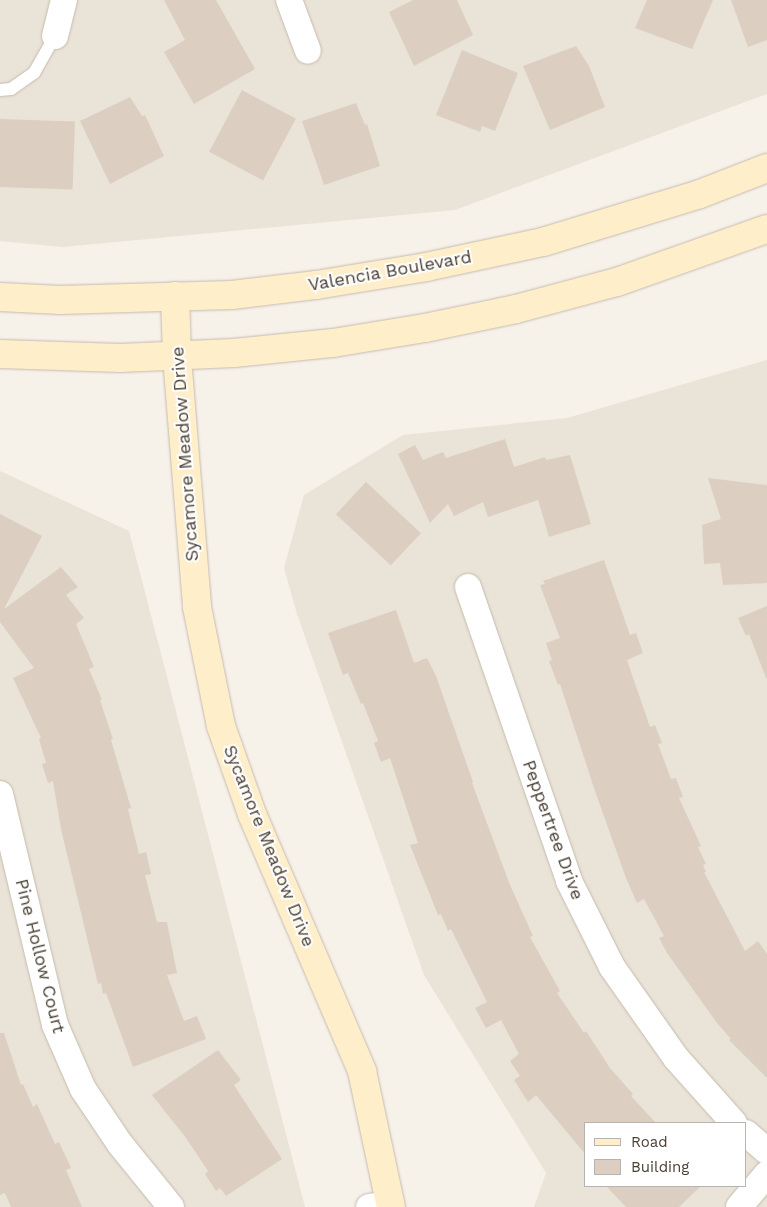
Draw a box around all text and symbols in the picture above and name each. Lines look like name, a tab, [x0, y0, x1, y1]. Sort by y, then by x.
street label: Valencia Boulevard	[306, 246, 474, 296]
street label: Sycamore Meadow Drive	[167, 346, 203, 562]
street label: Sycamore Meadow Drive	[219, 742, 319, 950]
street label: Peppertree Drive	[518, 757, 588, 903]
street label: Pine Hollow Court	[10, 876, 70, 1036]
legend	[584, 1122, 747, 1187]
text: Road	[631, 1133, 668, 1151]
text: Building	[631, 1158, 689, 1176]

